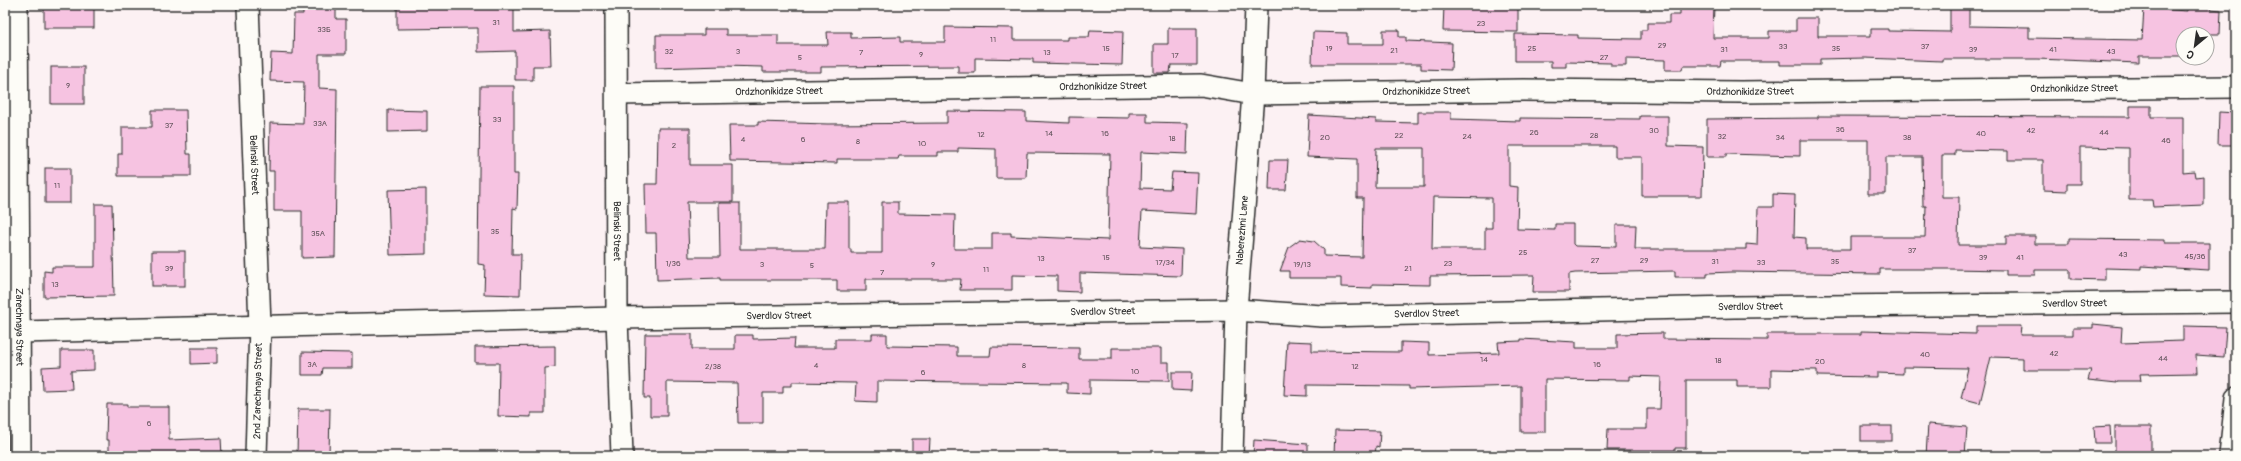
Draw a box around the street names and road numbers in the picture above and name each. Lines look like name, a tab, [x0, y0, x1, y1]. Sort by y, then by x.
street label: Ordzhonikidze Street	[1059, 80, 1148, 93]
street label: Ordzhonikidze Street	[2030, 82, 2119, 95]
street label: Ordzhonikidze Street	[735, 85, 824, 98]
street label: Ordzhonikidze Street	[1382, 85, 1471, 98]
street label: Ordzhonikidze Street	[1706, 85, 1795, 98]
street label: Belinski Street	[247, 135, 261, 196]
street label: Naberezhni Lane	[1234, 195, 1251, 266]
street label: Belinski Street	[611, 201, 623, 262]
street label: Zarechnaya Street	[13, 288, 25, 367]
street label: Sverdlov Street	[2042, 297, 2108, 310]
street label: Sverdlov Street	[1718, 301, 1784, 313]
street label: Sverdlov Street	[1070, 305, 1136, 318]
street label: Sverdlov Street	[1394, 307, 1460, 320]
street label: Sverdlov Street	[746, 309, 812, 322]
street label: 2nd Zarechnaya Street	[251, 342, 265, 439]

